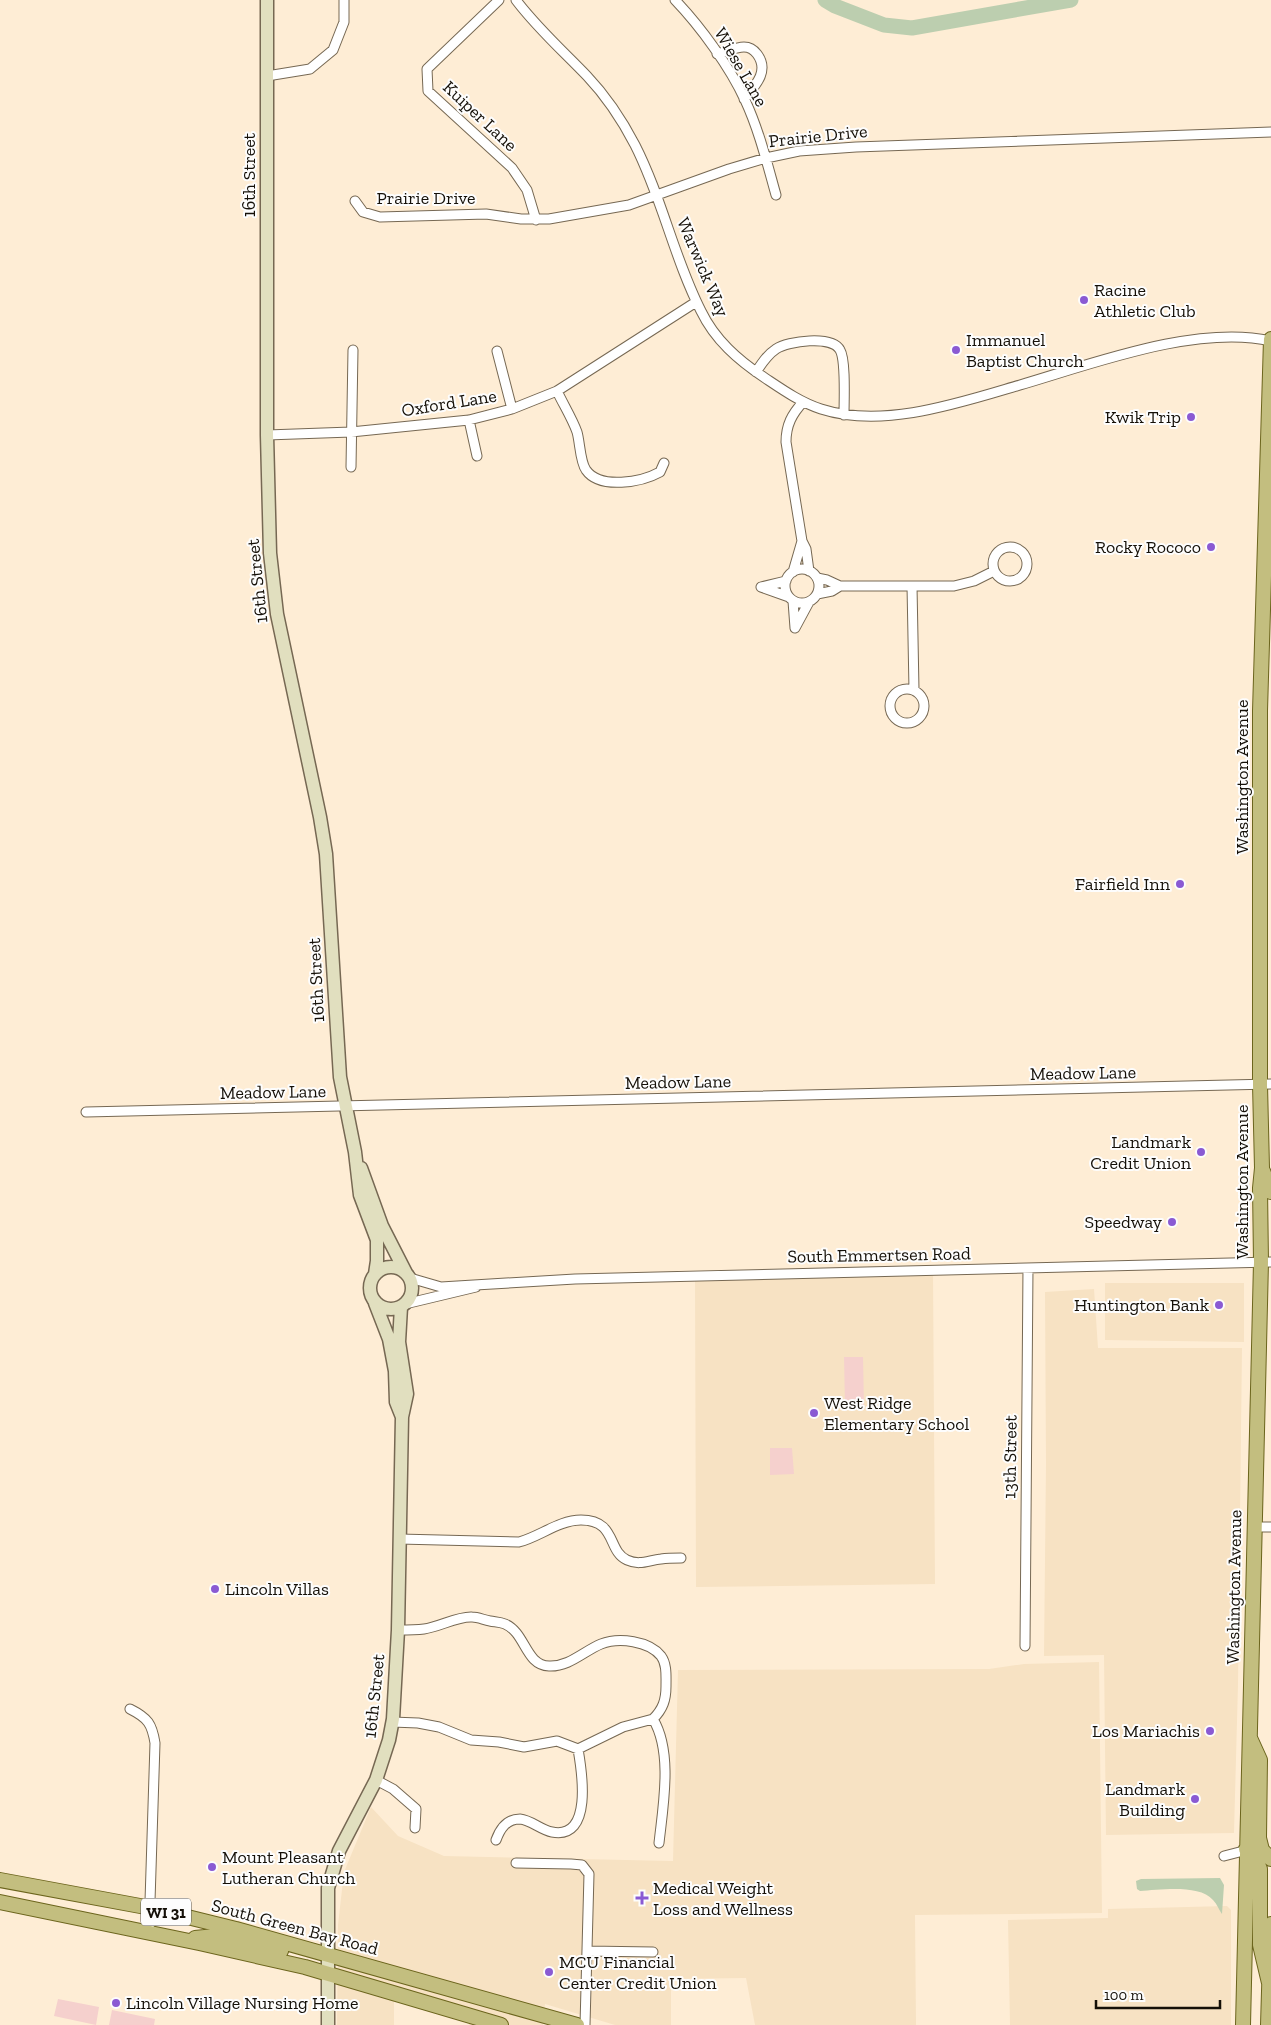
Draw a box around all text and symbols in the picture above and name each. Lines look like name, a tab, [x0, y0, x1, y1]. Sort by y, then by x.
street label: Wiese Lane	[710, 24, 772, 110]
street label: Kuiper Lane	[438, 76, 522, 156]
street label: Prairie Drive	[768, 120, 868, 152]
street label: 16th Street	[238, 132, 260, 217]
street label: Prairie Drive	[376, 187, 476, 209]
street label: Warwick Way	[672, 214, 734, 321]
place label: Racine Athletic Club	[1094, 279, 1196, 322]
marker: Racine Athletic Club	[1078, 294, 1090, 306]
place label: Immanuel Baptist Church	[966, 329, 1084, 372]
marker: Immanuel Baptist Church	[950, 344, 962, 356]
street label: Oxford Lane	[400, 385, 498, 421]
place label: Kwik Trip	[1105, 406, 1181, 428]
marker: Kwik Trip	[1185, 411, 1197, 423]
place label: Rocky Rococo	[1095, 536, 1201, 558]
street label: 16th Street	[242, 537, 272, 624]
marker: Rocky Rococo	[1205, 541, 1217, 553]
street label: Washington Avenue	[1231, 700, 1253, 854]
place label: Fairfield Inn	[1075, 873, 1171, 895]
marker: Fairfield Inn	[1174, 878, 1186, 890]
street label: 16th Street	[303, 937, 329, 1023]
street label: Meadow Lane	[1030, 1061, 1136, 1085]
street label: Meadow Lane	[625, 1070, 731, 1094]
street label: Meadow Lane	[220, 1080, 326, 1104]
street label: Washington Avenue	[1231, 1105, 1253, 1259]
place label: Landmark Credit Union	[1090, 1131, 1192, 1174]
marker: Landmark Credit Union	[1195, 1146, 1207, 1158]
place label: Speedway	[1085, 1211, 1163, 1233]
marker: Speedway	[1166, 1216, 1178, 1228]
street label: South Emmertsen Road	[787, 1242, 971, 1268]
place label: Huntington Bank	[1074, 1294, 1210, 1316]
marker: Huntington Bank	[1213, 1299, 1225, 1311]
place label: West Ridge Elementary School	[824, 1392, 969, 1435]
marker: West Ridge Elementary School	[808, 1407, 820, 1419]
street label: 13th Street	[998, 1415, 1022, 1499]
street label: Washington Avenue	[1222, 1509, 1246, 1665]
place label: Lincoln Villas	[225, 1578, 329, 1600]
marker: Lincoln Villas	[209, 1583, 221, 1595]
street label: 16th Street	[359, 1652, 389, 1739]
place label: Los Mariachis	[1092, 1720, 1200, 1742]
marker: Los Mariachis	[1204, 1725, 1216, 1737]
place label: Landmark Building	[1105, 1778, 1186, 1821]
marker: Landmark Building	[1189, 1793, 1201, 1805]
place label: Mount Pleasant Lutheran Church	[222, 1846, 355, 1889]
marker: Mount Pleasant Lutheran Church	[206, 1861, 218, 1873]
place label: Medical Weight Loss and Wellness	[653, 1877, 793, 1920]
marker: Medical Weight Loss and Wellness	[635, 1891, 649, 1905]
street label: South Green Bay Road	[209, 1894, 381, 1960]
road number: WI 31	[141, 1898, 191, 1925]
place label: MCU Financial Center Credit Union	[559, 1951, 717, 1994]
marker: MCU Financial Center Credit Union	[543, 1966, 555, 1978]
scale bar	[1096, 1978, 1220, 2010]
text: 100 m	[1104, 1986, 1143, 2004]
place label: Lincoln Village Nursing Home	[126, 1992, 358, 2014]
marker: Lincoln Village Nursing Home	[110, 1997, 122, 2009]

